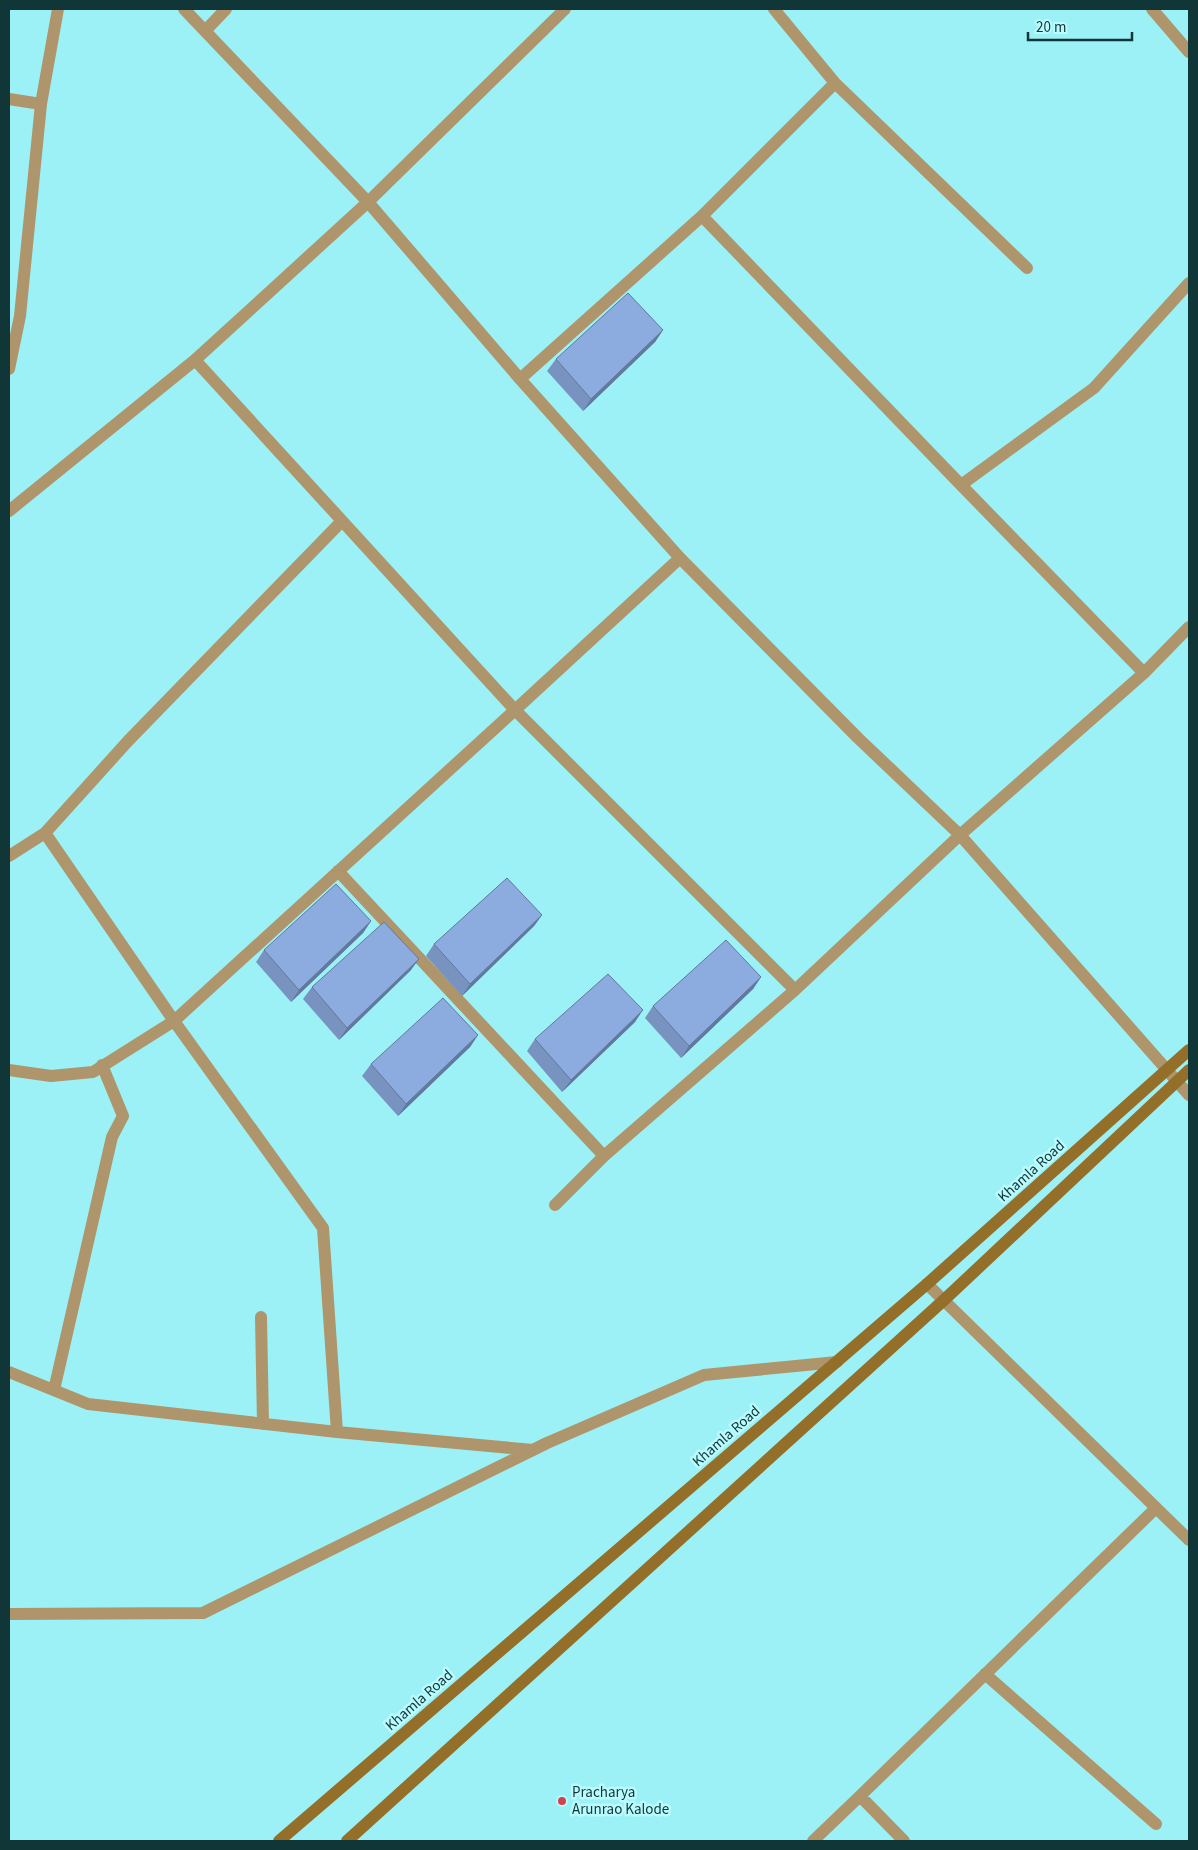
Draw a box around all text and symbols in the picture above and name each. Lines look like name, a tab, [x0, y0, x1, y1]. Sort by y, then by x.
scale bar	[1028, 10, 1132, 42]
text: 20 m	[1036, 17, 1066, 38]
street label: Khamla Road	[993, 1136, 1069, 1207]
street label: Khamla Road	[688, 1401, 765, 1472]
street label: Khamla Road	[381, 1665, 458, 1736]
place label: Pracharya Arunrao Kalode	[572, 1782, 669, 1820]
marker: Pracharya Arunrao Kalode	[556, 1795, 568, 1807]

